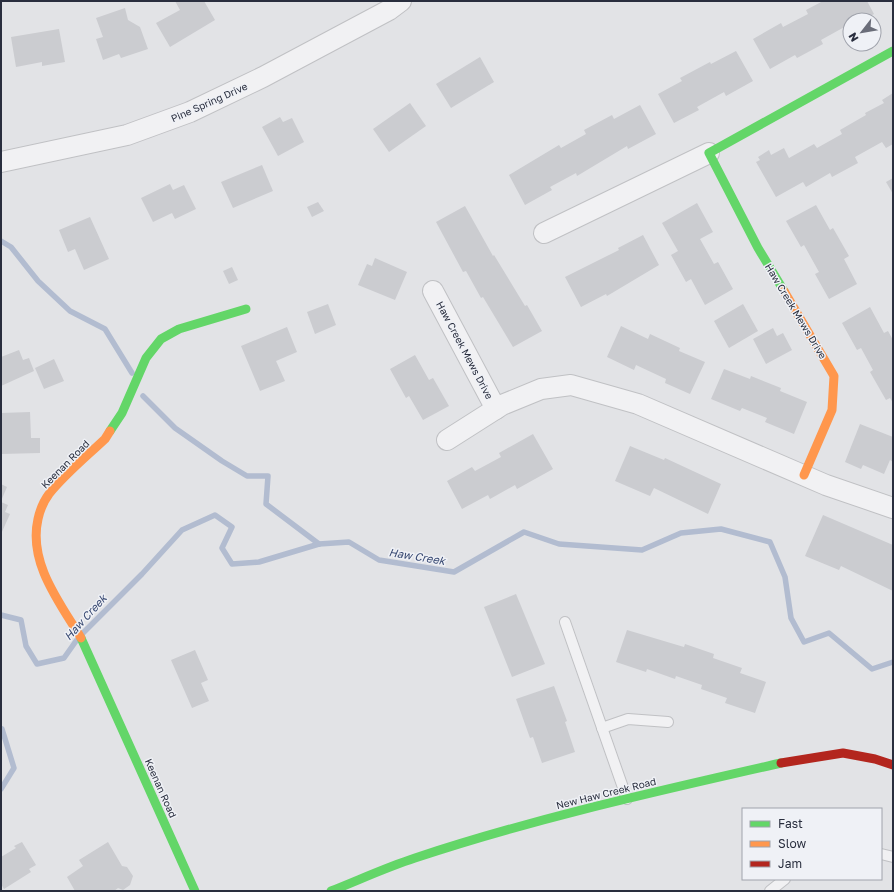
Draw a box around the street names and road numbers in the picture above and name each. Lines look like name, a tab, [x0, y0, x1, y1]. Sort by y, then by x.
street label: Pine Spring Drive	[169, 80, 249, 124]
street label: Haw Creek Mews Drive	[763, 261, 829, 361]
street label: Haw Creek Mews Drive	[434, 299, 496, 401]
street label: Keenan Road	[38, 437, 92, 491]
street label: Keenan Road	[143, 757, 179, 819]
street label: New Haw Creek Road	[555, 775, 657, 811]

